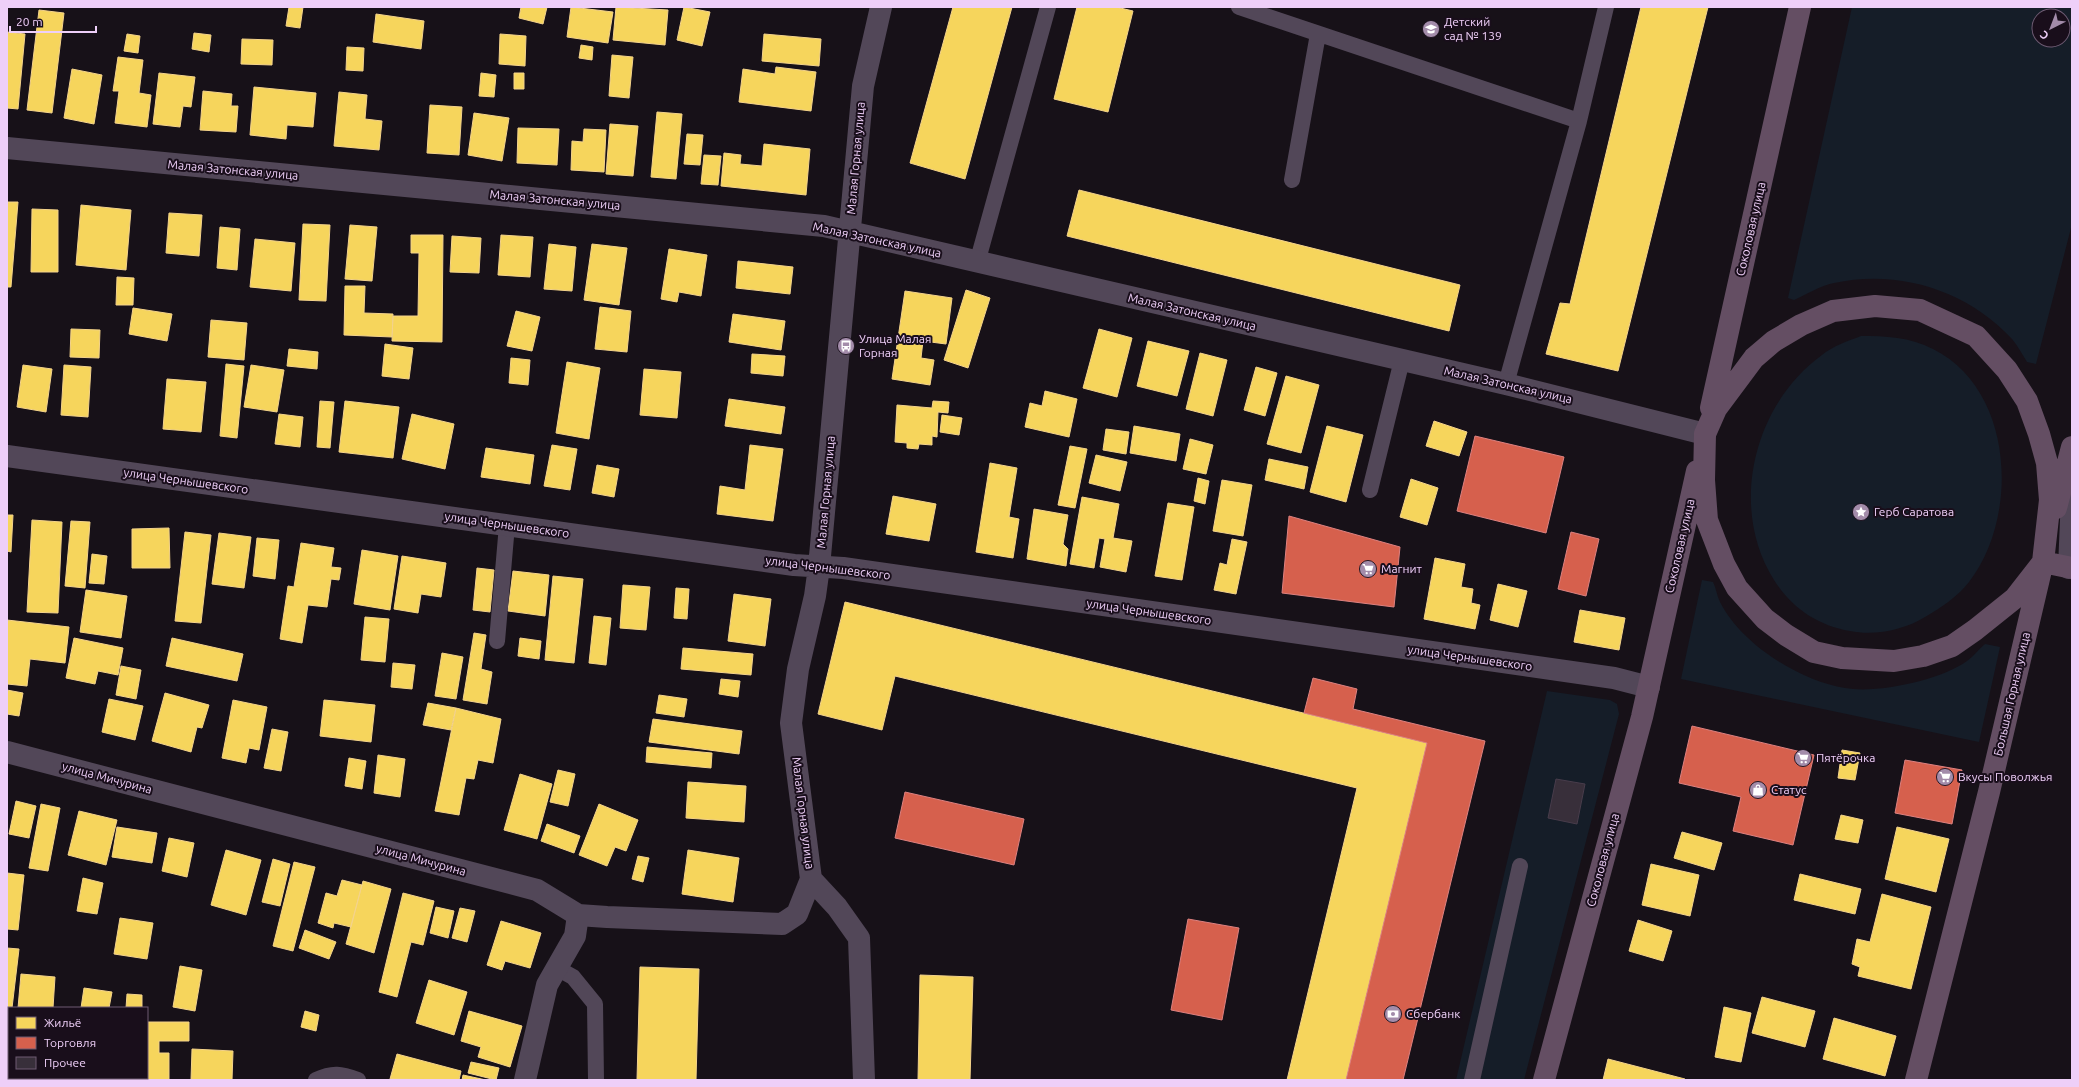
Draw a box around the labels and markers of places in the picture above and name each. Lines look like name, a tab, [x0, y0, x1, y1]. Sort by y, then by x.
place label: Детский сад № 139	[1444, 15, 1502, 42]
school or university icon: Детский сад № 139	[1421, 19, 1441, 39]
place label: Улица Малая Горная	[859, 332, 931, 359]
bus stop icon: Улица Малая Горная	[836, 336, 856, 356]
place icon: Герб Саратова	[1851, 502, 1871, 522]
place label: Герб Саратова	[1874, 505, 1954, 518]
supermarket icon: Магнит	[1358, 559, 1378, 579]
place label: Магнит	[1381, 562, 1423, 575]
supermarket icon: Пятёрочка	[1793, 748, 1813, 768]
place label: Пятёрочка	[1816, 751, 1875, 764]
supermarket icon: Вкусы Поволжья	[1935, 767, 1955, 787]
place label: Вкусы Поволжья	[1958, 770, 2052, 783]
shop icon: Статус	[1748, 780, 1768, 800]
place label: Статус	[1771, 783, 1807, 796]
bank icon: Сбербанк	[1383, 1004, 1403, 1024]
place label: Сбербанк	[1406, 1007, 1460, 1020]

